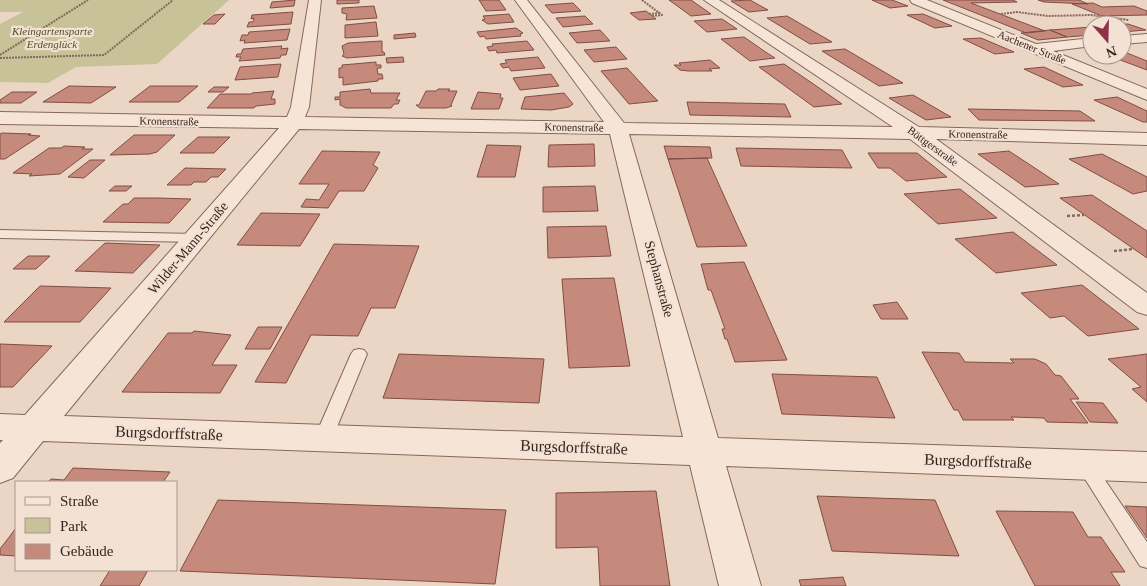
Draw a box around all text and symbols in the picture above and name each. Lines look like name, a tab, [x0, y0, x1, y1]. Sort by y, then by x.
north arrow	[1082, 15, 1132, 65]
park label: Kleingartensparte Erdenglück	[11, 25, 92, 50]
street label: Aachener Straße	[996, 28, 1068, 66]
text: N	[1104, 43, 1119, 61]
street label: Kronenstraße	[139, 114, 199, 128]
street label: Kronenstraße	[544, 120, 604, 134]
street label: Böttgerstraße	[905, 124, 961, 168]
street label: Kronenstraße	[948, 127, 1008, 141]
street label: Wilder-Mann-Straße	[145, 199, 231, 297]
street label: Stephanstraße	[642, 239, 676, 319]
street label: Burgsdorffstraße	[115, 423, 223, 444]
street label: Burgsdorffstraße	[520, 437, 628, 458]
street label: Burgsdorffstraße	[924, 451, 1032, 472]
legend	[15, 481, 178, 571]
text: Straße	[60, 493, 99, 509]
text: Park	[60, 518, 88, 534]
text: Gebäude	[60, 543, 114, 559]

